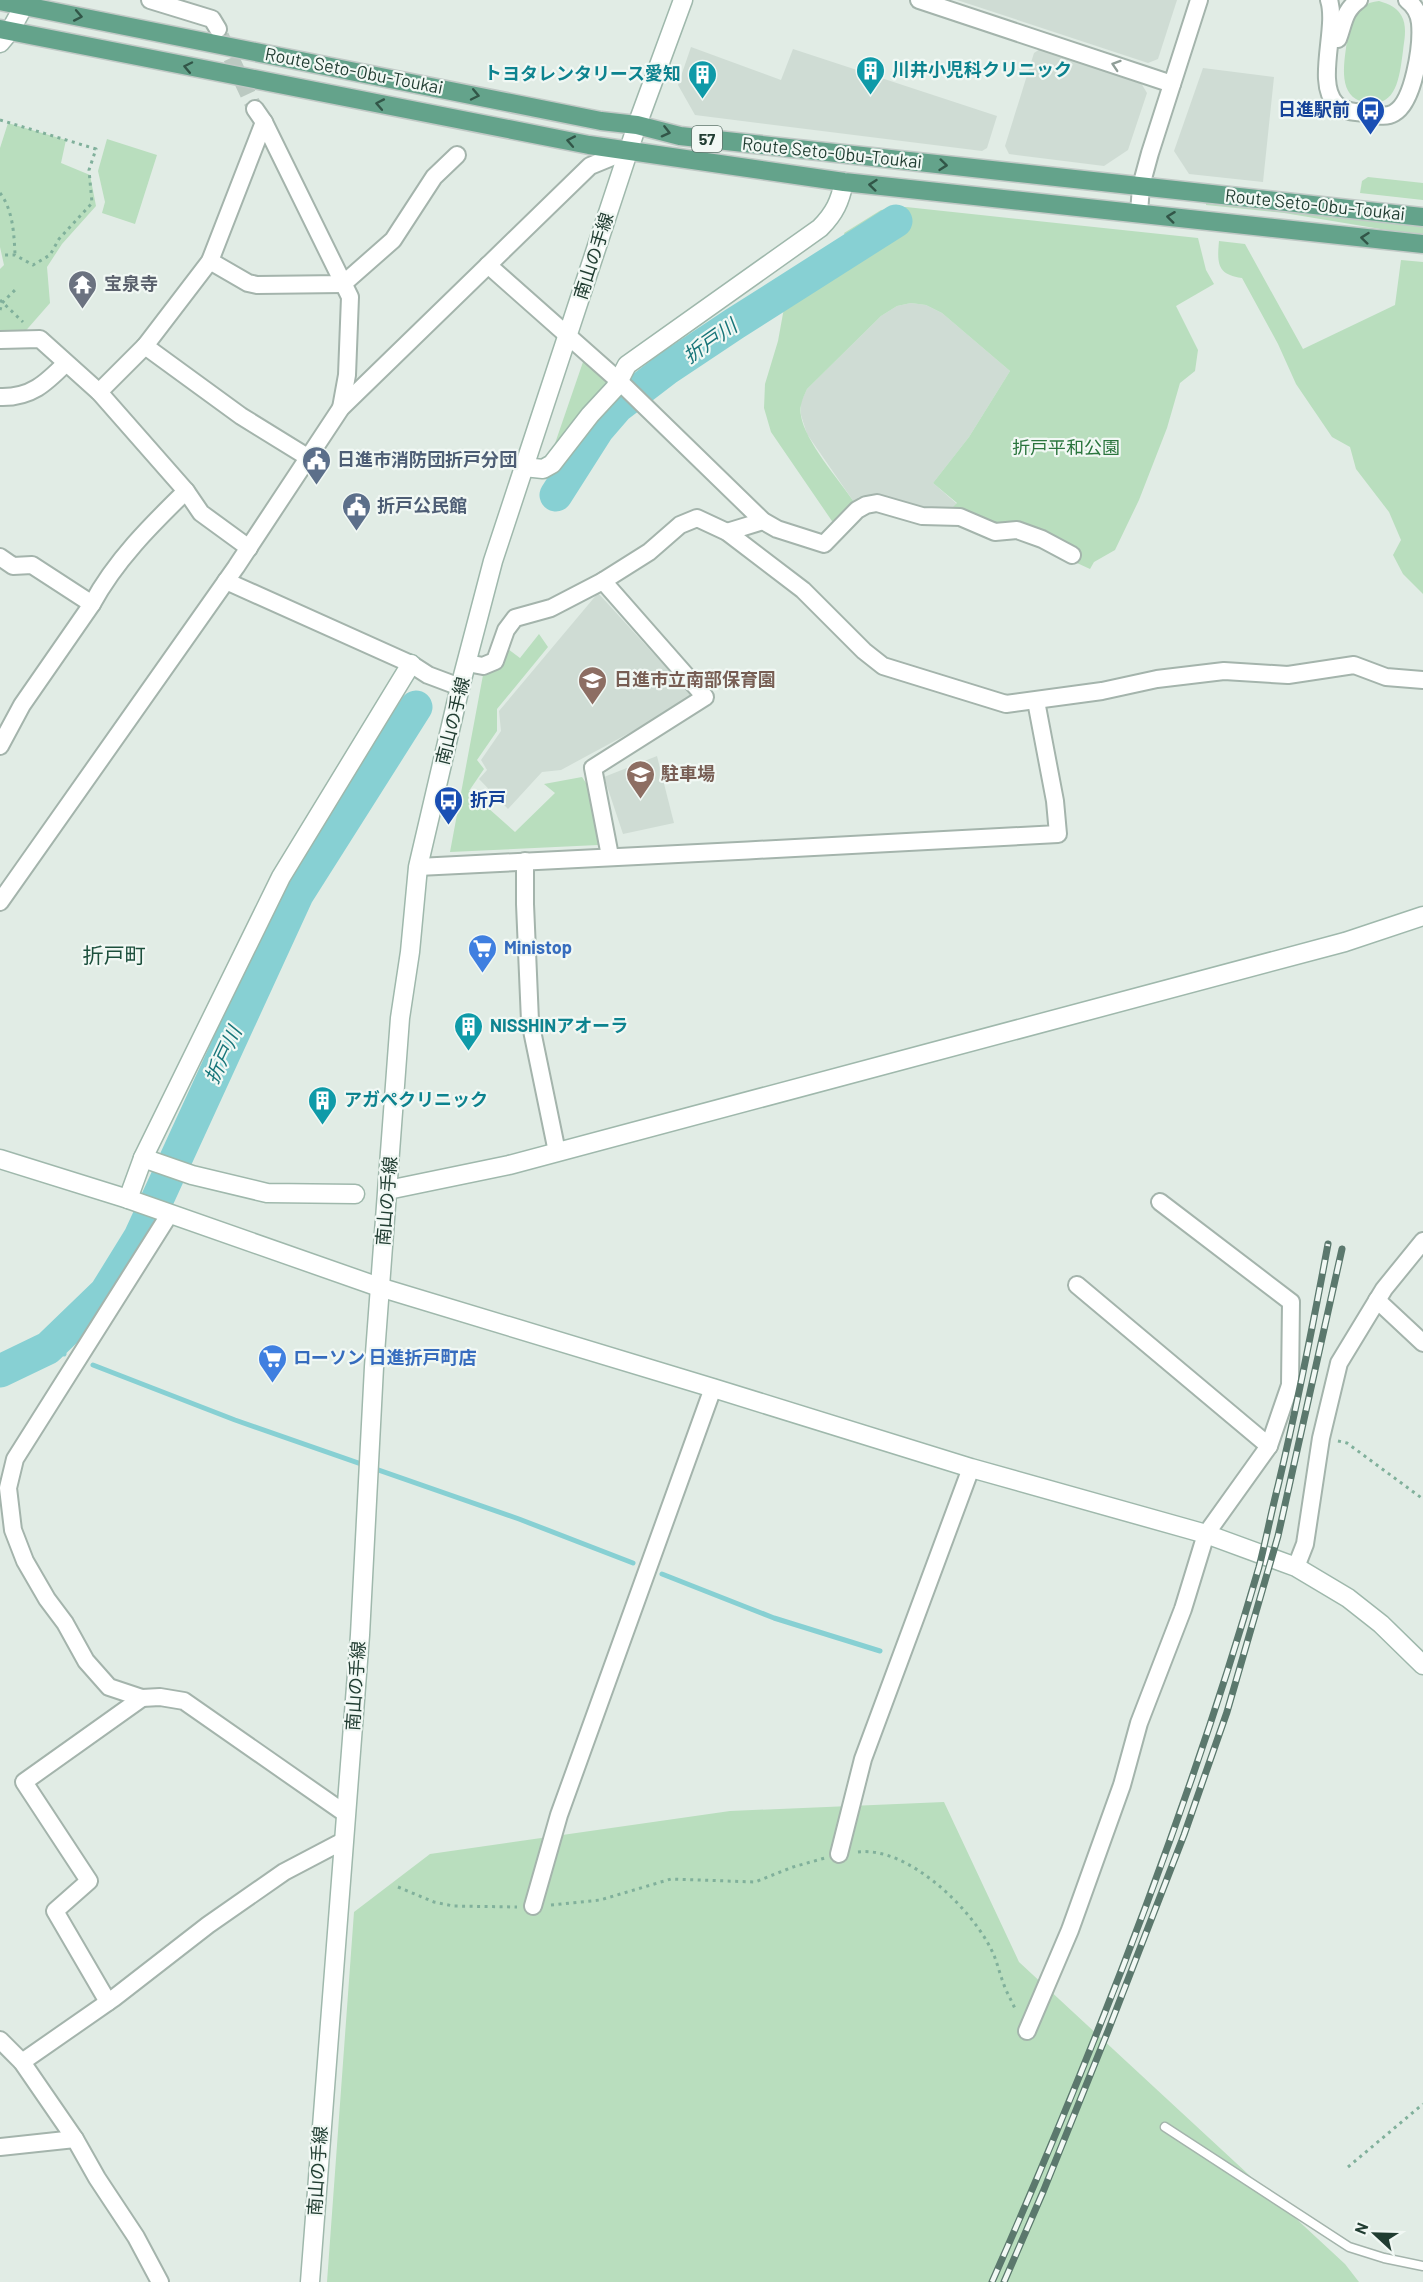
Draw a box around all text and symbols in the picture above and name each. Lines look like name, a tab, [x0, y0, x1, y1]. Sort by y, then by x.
one-way arrow	[73, 9, 83, 22]
street label: Route Seto-Obu-Toukai	[263, 42, 445, 98]
building icon: 川井小児科クリニック	[855, 54, 887, 96]
building icon: トヨタレンタリース愛知	[686, 58, 718, 100]
place label: 川井小児科クリニック	[892, 58, 1072, 80]
one-way arrow	[1112, 60, 1122, 73]
one-way arrow	[184, 61, 194, 74]
place label: トヨタレンタリース愛知	[484, 62, 681, 84]
one-way arrow	[470, 88, 480, 101]
bus stop icon: 日進駅前	[1355, 94, 1387, 136]
one-way arrow	[375, 98, 385, 111]
place label: 日進駅前	[1278, 98, 1350, 120]
one-way arrow	[661, 125, 671, 138]
road number: 57	[692, 126, 722, 152]
street label: Route Seto-Obu-Toukai	[741, 132, 923, 172]
one-way arrow	[567, 135, 577, 148]
one-way arrow	[939, 158, 948, 171]
one-way arrow	[868, 179, 877, 192]
street label: Route Seto-Obu-Toukai	[1224, 184, 1406, 224]
street label: 南山の手線	[569, 209, 617, 302]
one-way arrow	[1166, 211, 1176, 224]
one-way arrow	[1360, 232, 1369, 245]
temple icon: 宝泉寺	[67, 268, 99, 310]
place label: 宝泉寺	[104, 272, 158, 294]
water label: 折戸川	[678, 312, 743, 367]
park label: 折戸平和公園	[1012, 436, 1120, 458]
public building icon: 日進市消防団折戸分団	[300, 444, 332, 486]
place label: 日進市消防団折戸分団	[337, 448, 517, 470]
public building icon: 折戸公民館	[340, 490, 372, 532]
place label: 折戸公民館	[377, 494, 467, 516]
school or university icon: 日進市立南部保育園	[577, 664, 609, 706]
place label: 日進市立南部保育園	[614, 668, 776, 690]
street label: 南山の手線	[430, 674, 474, 767]
school or university icon: 駐車場	[624, 758, 656, 800]
place label: 駐車場	[661, 762, 715, 784]
bus stop icon: 折戸	[433, 784, 465, 826]
place label: 折戸	[470, 788, 506, 810]
supermarket icon: Ministop	[467, 932, 499, 974]
place label: Ministop	[504, 936, 572, 958]
district label: 折戸町	[83, 942, 146, 967]
building icon: NISSHINアオーラ	[453, 1010, 485, 1052]
place label: NISSHINアオーラ	[490, 1014, 628, 1036]
water label: 折戸川	[199, 1021, 246, 1087]
building icon: アガぺクリニック	[307, 1084, 339, 1126]
place label: アガぺクリニック	[344, 1088, 488, 1110]
street label: 南山の手線	[371, 1155, 401, 1247]
supermarket icon: ローソン 日進折戸町店	[256, 1342, 288, 1384]
place label: ローソン 日進折戸町店	[293, 1346, 477, 1368]
street label: 南山の手線	[341, 1640, 369, 1732]
street label: 南山の手線	[303, 2125, 331, 2217]
north arrow	[1345, 2204, 1405, 2264]
text: N	[1350, 2220, 1371, 2237]

